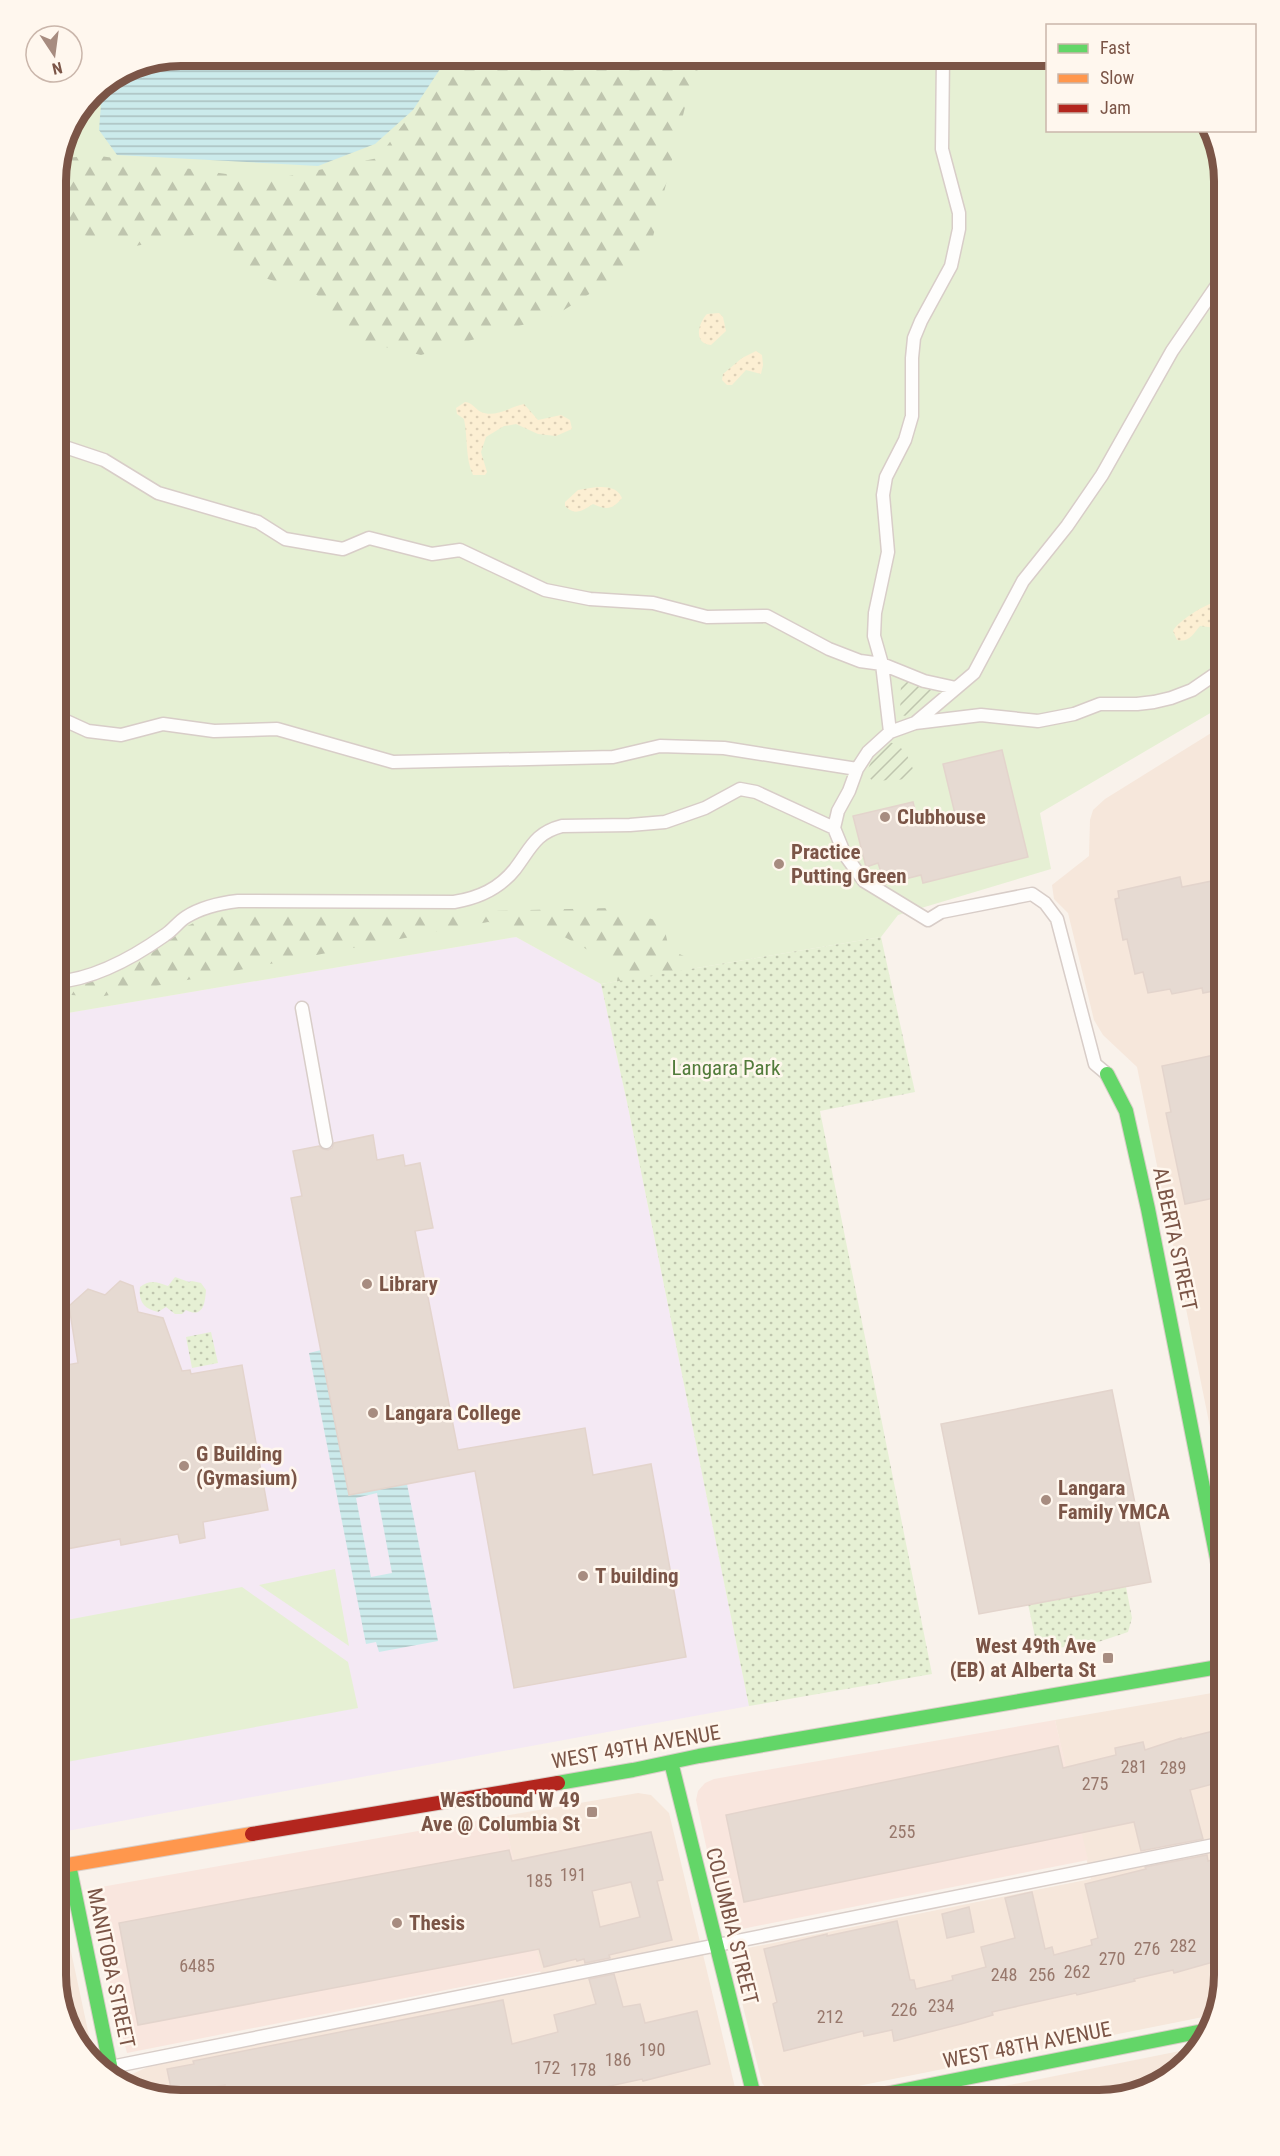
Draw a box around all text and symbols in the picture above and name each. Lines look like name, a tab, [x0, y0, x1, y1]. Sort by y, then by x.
north arrow	[24, 24, 84, 84]
legend	[1046, 24, 1256, 132]
text: Fast	[1100, 37, 1131, 58]
text: N	[50, 58, 64, 78]
text: Slow	[1100, 67, 1135, 88]
text: Jam	[1100, 97, 1131, 118]
place label: Clubhouse	[897, 805, 986, 829]
marker: Clubhouse	[878, 810, 892, 824]
place label: Practice Putting Green	[791, 840, 907, 888]
marker: Practice Putting Green	[772, 857, 786, 871]
park label: Langara Park	[672, 1056, 781, 1080]
street label: ALBERTA STREET	[1148, 1165, 1202, 1313]
place label: Library	[379, 1272, 438, 1296]
marker: Library	[360, 1277, 374, 1291]
place label: Langara College	[385, 1401, 521, 1425]
marker: Langara College	[366, 1406, 380, 1420]
place label: G Building (Gymasium)	[196, 1442, 297, 1490]
marker: G Building (Gymasium)	[177, 1459, 191, 1473]
place label: Langara Family YMCA	[1058, 1476, 1170, 1524]
marker: Langara Family YMCA	[1039, 1493, 1053, 1507]
place label: T building	[595, 1564, 679, 1588]
marker: T building	[576, 1569, 590, 1583]
place label: West 49th Ave (EB) at Alberta St	[950, 1634, 1096, 1682]
marker: West 49th Ave (EB) at Alberta St	[1101, 1651, 1115, 1665]
street label: WEST 49TH AVENUE	[550, 1720, 722, 1774]
house number: 281	[1121, 1756, 1147, 1777]
house number: 289	[1160, 1757, 1186, 1778]
house number: 275	[1082, 1773, 1108, 1794]
place label: Westbound W 49 Ave @ Columbia St	[421, 1788, 580, 1836]
marker: Westbound W 49 Ave @ Columbia St	[585, 1805, 599, 1819]
house number: 255	[889, 1821, 915, 1842]
street label: COLUMBIA STREET	[701, 1845, 763, 2007]
house number: 191	[560, 1864, 586, 1885]
house number: 185	[526, 1870, 552, 1891]
street label: MANITOBA STREET	[82, 1886, 140, 2050]
place label: Thesis	[409, 1911, 465, 1935]
marker: Thesis	[390, 1916, 404, 1930]
house number: 282	[1170, 1935, 1196, 1956]
house number: 276	[1134, 1938, 1160, 1959]
house number: 270	[1099, 1948, 1125, 1969]
house number: 6485	[179, 1955, 215, 1976]
house number: 262	[1064, 1961, 1090, 1982]
house number: 248	[991, 1964, 1017, 1985]
house number: 256	[1029, 1964, 1055, 1985]
house number: 234	[928, 1995, 954, 2016]
house number: 226	[891, 1999, 917, 2020]
house number: 212	[817, 2006, 843, 2027]
street label: WEST 48TH AVENUE	[941, 2017, 1113, 2073]
house number: 190	[639, 2039, 665, 2060]
house number: 186	[605, 2049, 631, 2070]
house number: 172	[534, 2057, 560, 2078]
house number: 178	[570, 2059, 596, 2080]

